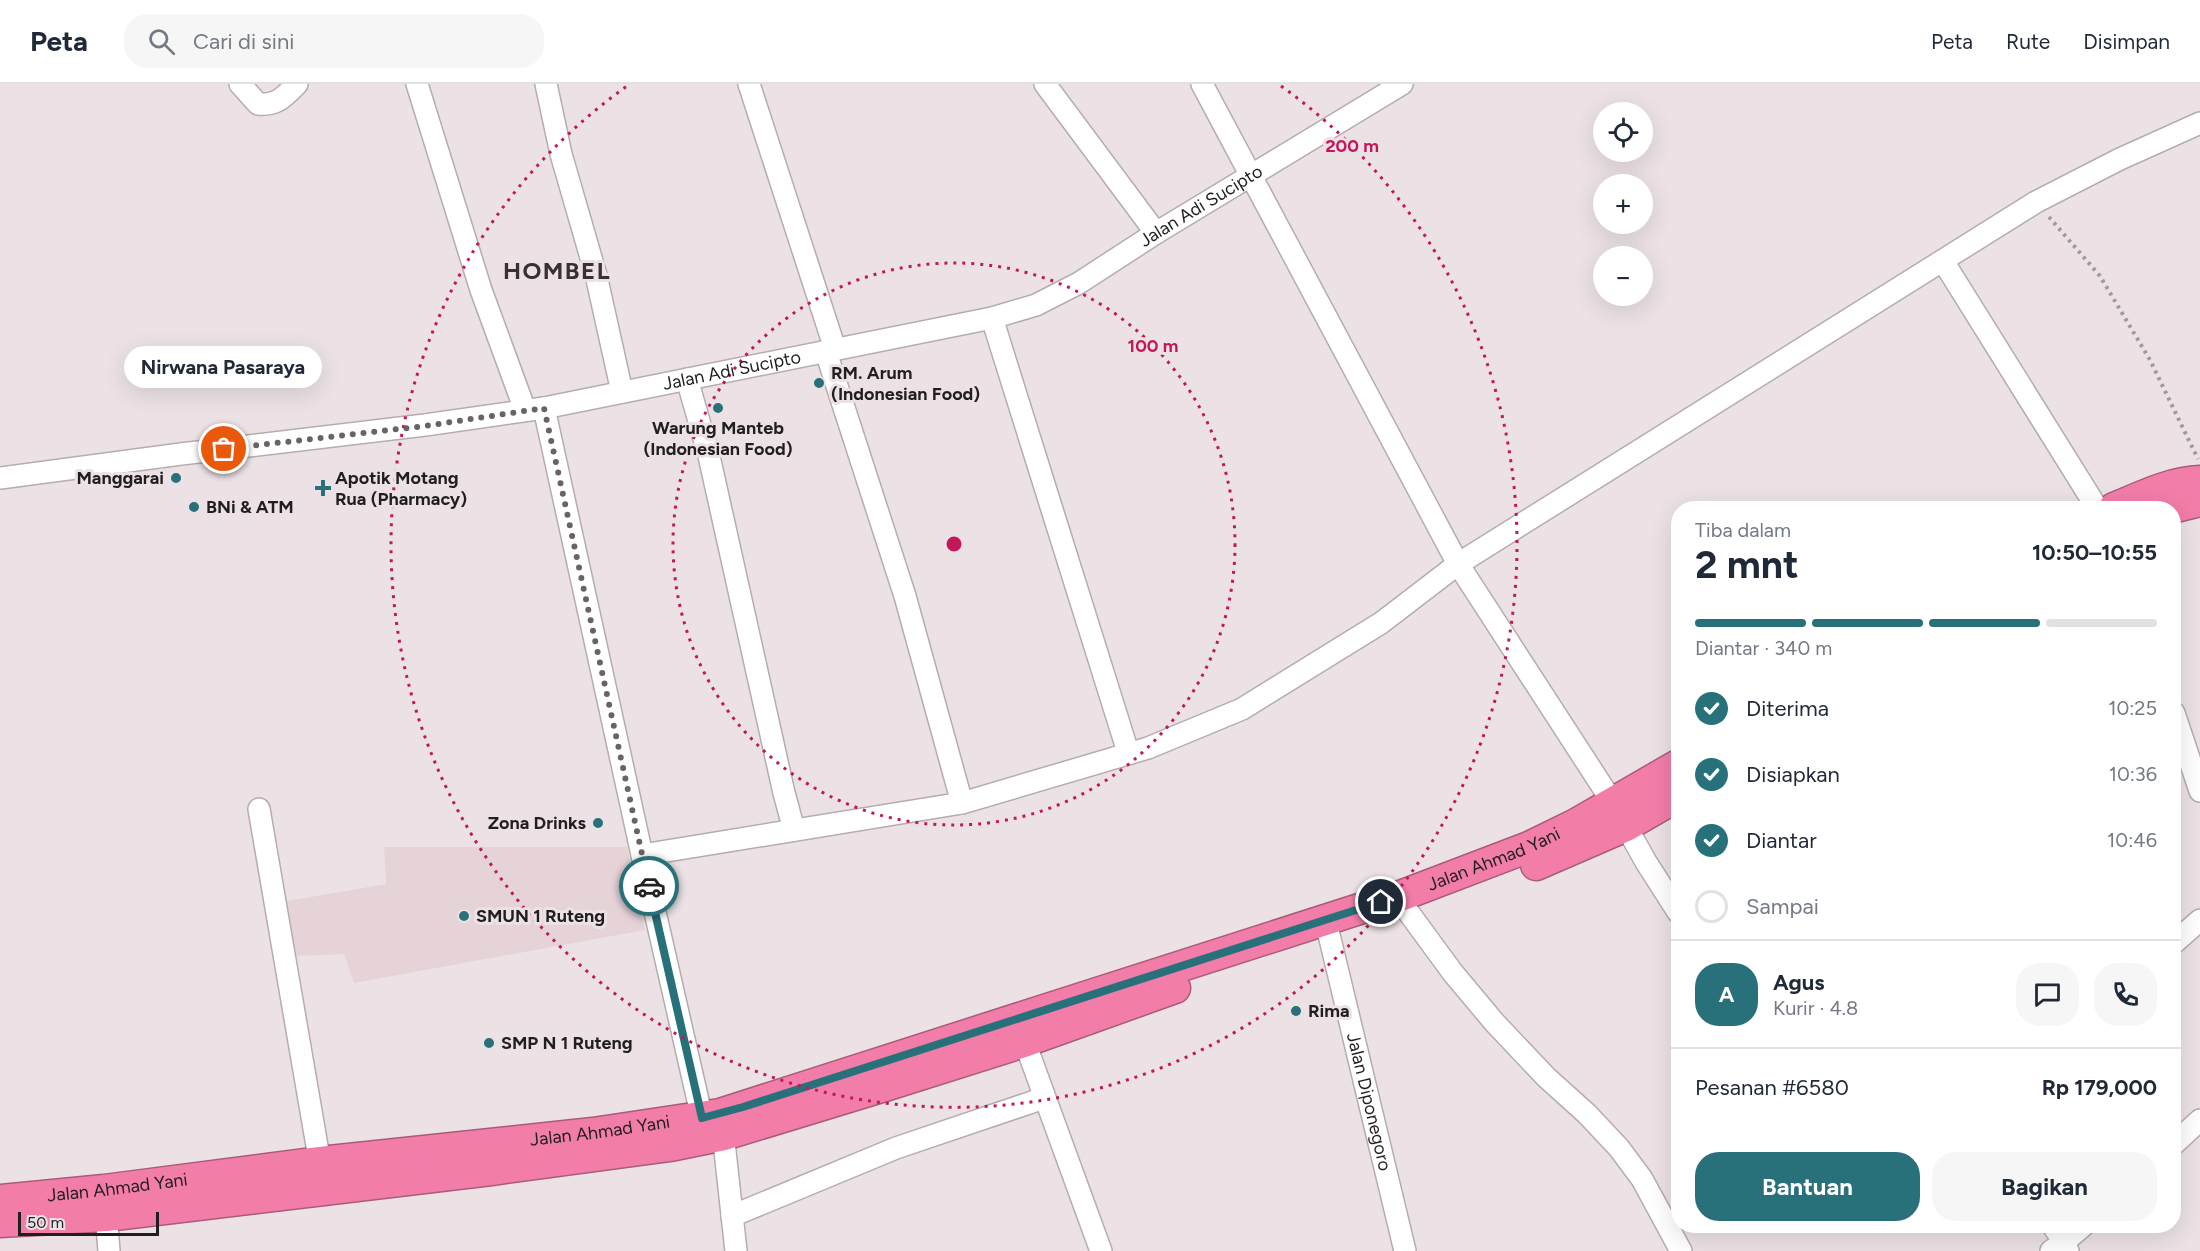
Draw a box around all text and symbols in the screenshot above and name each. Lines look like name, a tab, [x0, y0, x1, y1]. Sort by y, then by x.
search box	[124, 14, 544, 68]
text: Peta	[30, 24, 88, 58]
icon: search	[145, 25, 178, 58]
text: Cari di sini	[193, 28, 294, 55]
text: Peta	[1931, 29, 1973, 54]
text: Rute	[2006, 29, 2050, 54]
text: Disimpan	[2083, 29, 2170, 54]
map controls	[1593, 102, 1653, 306]
button: locate	[1593, 102, 1653, 162]
text: 200 m	[1325, 135, 1379, 157]
street label: Jalan Adi Sucipto	[1135, 160, 1267, 252]
button: +	[1593, 174, 1653, 234]
button: −	[1593, 246, 1653, 306]
district label: HOMBEL	[503, 256, 611, 285]
text: 100 m	[1128, 335, 1178, 357]
street label: Jalan Adi Sucipto	[661, 346, 803, 395]
callout: Nirwana Pasaraya	[125, 347, 323, 389]
text: Nirwana Pasaraya	[141, 355, 305, 379]
place label: RM. Arum (Indonesian Food)	[831, 362, 980, 405]
marker: RM. Arum (Indonesian Food)	[812, 376, 826, 390]
marker: Warung Manteb (Indonesian Food)	[711, 401, 725, 415]
place label: Warung Manteb (Indonesian Food)	[643, 417, 793, 460]
pin	[198, 423, 249, 474]
icon: bag	[207, 432, 240, 465]
place label: Manggarai	[76, 467, 164, 489]
place label: Apotik Motang Rua (Pharmacy)	[335, 467, 467, 510]
marker: Manggarai	[169, 471, 183, 485]
marker: Apotik Motang Rua (Pharmacy)	[316, 481, 330, 495]
place label: BNi & ATM	[206, 496, 294, 518]
marker: BNi & ATM	[187, 500, 201, 514]
text: Tiba dalam	[1695, 518, 1791, 542]
centre of rings	[944, 534, 964, 554]
text: 10:50–10:55	[2032, 539, 2157, 566]
text: 2 mnt	[1695, 541, 1799, 588]
text: Diantar · 340 m	[1695, 636, 1832, 660]
icon: check	[1695, 692, 1728, 725]
text: Diterima	[1746, 695, 1829, 722]
text: 10:25	[2108, 696, 2157, 720]
icon: check	[1695, 758, 1728, 791]
text: Disiapkan	[1746, 761, 1840, 788]
text: 10:36	[2109, 762, 2157, 786]
place label: Zona Drinks	[488, 812, 587, 834]
marker: Zona Drinks	[591, 816, 605, 830]
street label: Jalan Ahmad Yani	[1424, 823, 1564, 896]
icon: check	[1695, 824, 1728, 857]
text: Diantar	[1746, 827, 1817, 854]
text: 10:46	[2107, 828, 2157, 852]
courier	[619, 856, 679, 916]
icon: car	[633, 870, 666, 903]
pin	[1355, 876, 1406, 927]
icon: home	[1364, 885, 1397, 918]
text: Sampai	[1746, 893, 1819, 920]
place label: SMUN 1 Ruteng	[476, 905, 605, 927]
marker: SMUN 1 Ruteng	[457, 909, 471, 923]
button: chat	[2016, 963, 2079, 1026]
button: phone	[2094, 963, 2157, 1026]
text: Agus	[1773, 969, 1824, 996]
text: A	[1719, 981, 1734, 1008]
text: Kurir · 4.8	[1773, 996, 1858, 1020]
place label: Rima	[1308, 1000, 1350, 1022]
marker: Rima	[1289, 1004, 1303, 1018]
street label: Jalan Diponegoro	[1342, 1031, 1396, 1173]
place label: SMP N 1 Ruteng	[501, 1032, 633, 1054]
marker: SMP N 1 Ruteng	[482, 1036, 496, 1050]
text: Pesanan #6580	[1695, 1074, 1849, 1101]
text: Rp 179,000	[2042, 1074, 2157, 1101]
street label: Jalan Ahmad Yani	[529, 1111, 672, 1151]
button: Bantuan	[1695, 1152, 1920, 1221]
button: Bagikan	[1932, 1152, 2157, 1221]
street label: Jalan Ahmad Yani	[46, 1168, 189, 1206]
scale bar	[18, 1209, 159, 1236]
text: 50 m	[27, 1213, 64, 1232]

